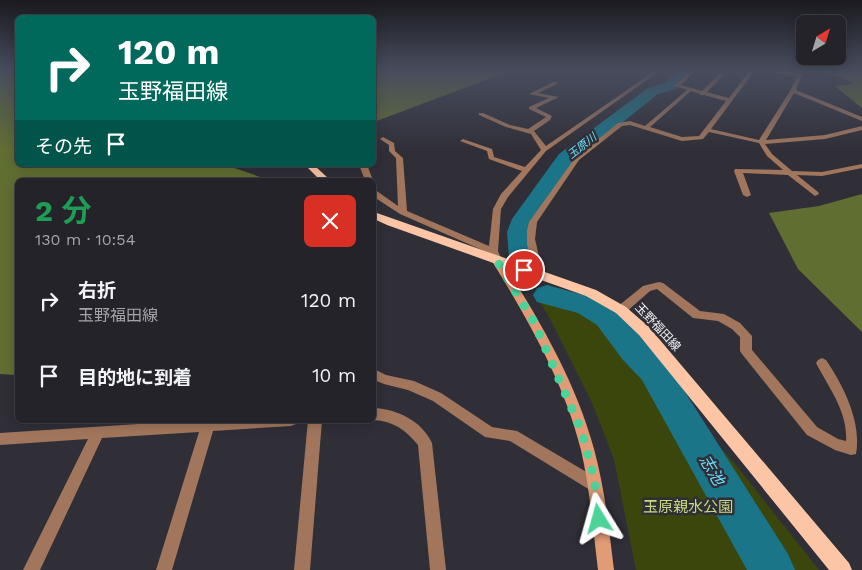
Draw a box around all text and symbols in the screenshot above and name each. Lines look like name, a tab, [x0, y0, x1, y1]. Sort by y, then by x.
north arrow	[796, 15, 846, 65]
map controls	[796, 15, 846, 65]
text: 120 m	[118, 31, 219, 73]
icon: right	[35, 35, 100, 100]
text: 玉野福田線	[118, 79, 228, 104]
icon: arrive	[102, 130, 130, 158]
water label: 玉原川	[565, 130, 600, 161]
text: その先	[35, 135, 92, 158]
text: 2 分	[35, 193, 91, 228]
button: close	[304, 195, 356, 247]
text: 130 m · 10:54	[35, 230, 135, 249]
pin	[503, 249, 545, 291]
icon: arrive	[510, 256, 538, 284]
text: 右折	[78, 279, 116, 302]
icon: right	[35, 287, 63, 315]
text: 120 m	[301, 289, 356, 312]
street label: 玉野福田線	[632, 300, 684, 354]
text: 玉野福田線	[78, 306, 158, 325]
icon: arrive	[35, 362, 63, 390]
text: 10 m	[312, 364, 356, 387]
text: 目的地に到着	[78, 366, 192, 389]
water label: 志池	[696, 451, 729, 490]
position arrow	[572, 492, 624, 544]
park label: 玉原親水公園	[643, 498, 733, 516]

